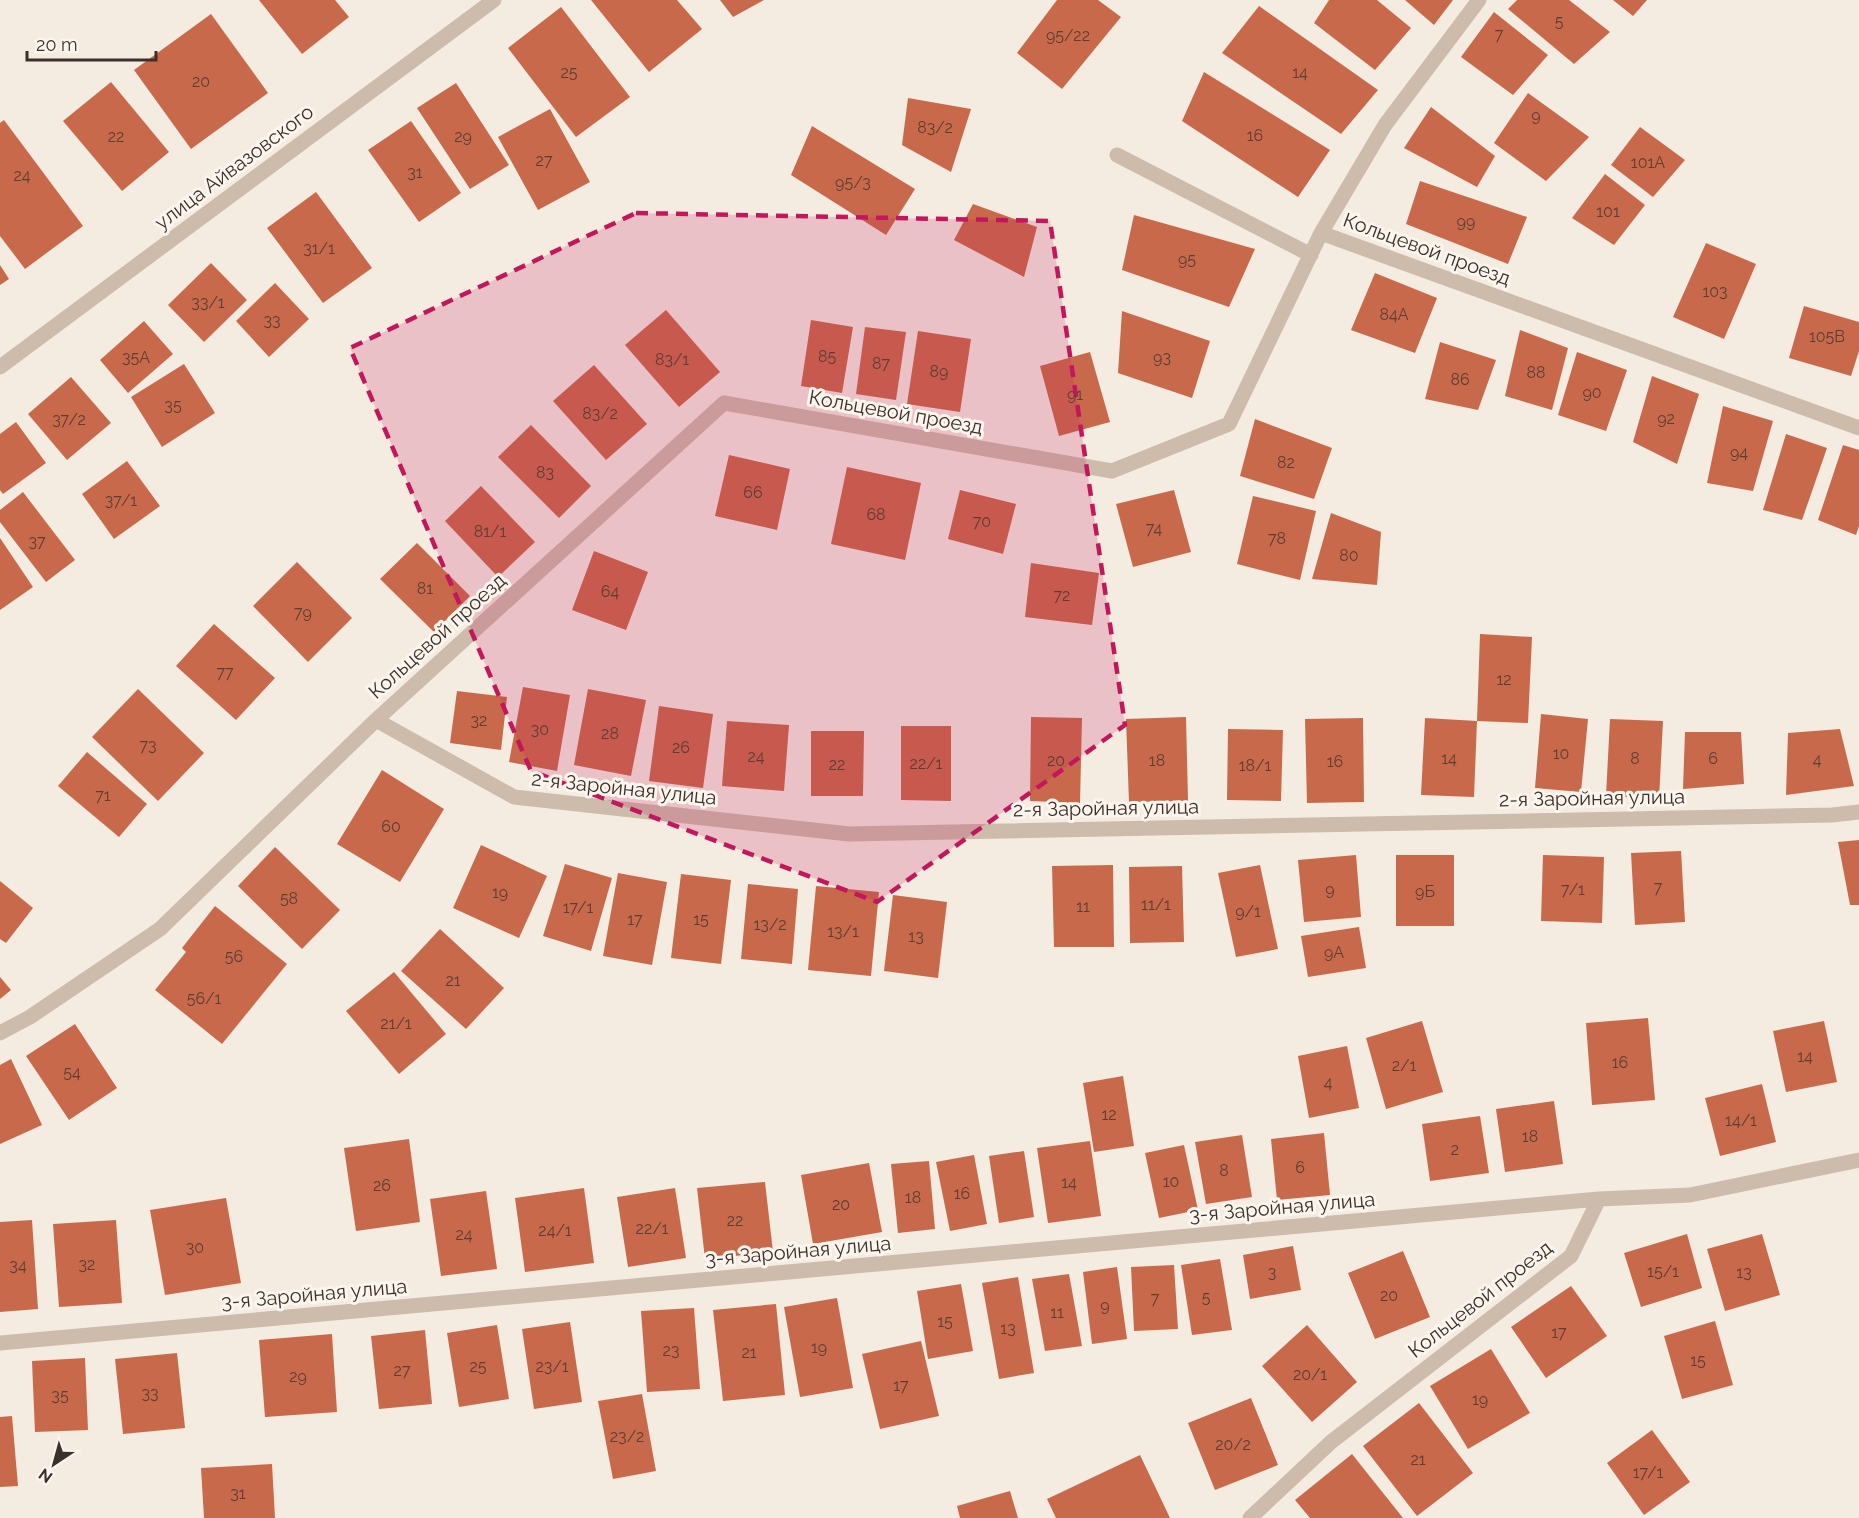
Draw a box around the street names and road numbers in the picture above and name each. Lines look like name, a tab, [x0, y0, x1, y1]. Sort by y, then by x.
street label: улица Айвазовского	[150, 99, 318, 235]
street label: Кольцевой проезд	[1340, 208, 1514, 291]
street label: Кольцевой проезд	[807, 385, 985, 439]
street label: Кольцевой проезд	[364, 568, 511, 704]
street label: 2-я Заройная улица	[530, 766, 718, 810]
street label: 2-я Заройная улица	[1499, 784, 1685, 812]
street label: 2-я Заройная улица	[1013, 794, 1199, 822]
street label: 3-я Заройная улица	[1188, 1187, 1376, 1227]
street label: 3-я Заройная улица	[704, 1231, 892, 1271]
street label: Кольцевой проезд	[1403, 1235, 1557, 1363]
street label: 3-я Заройная улица	[220, 1274, 408, 1314]

